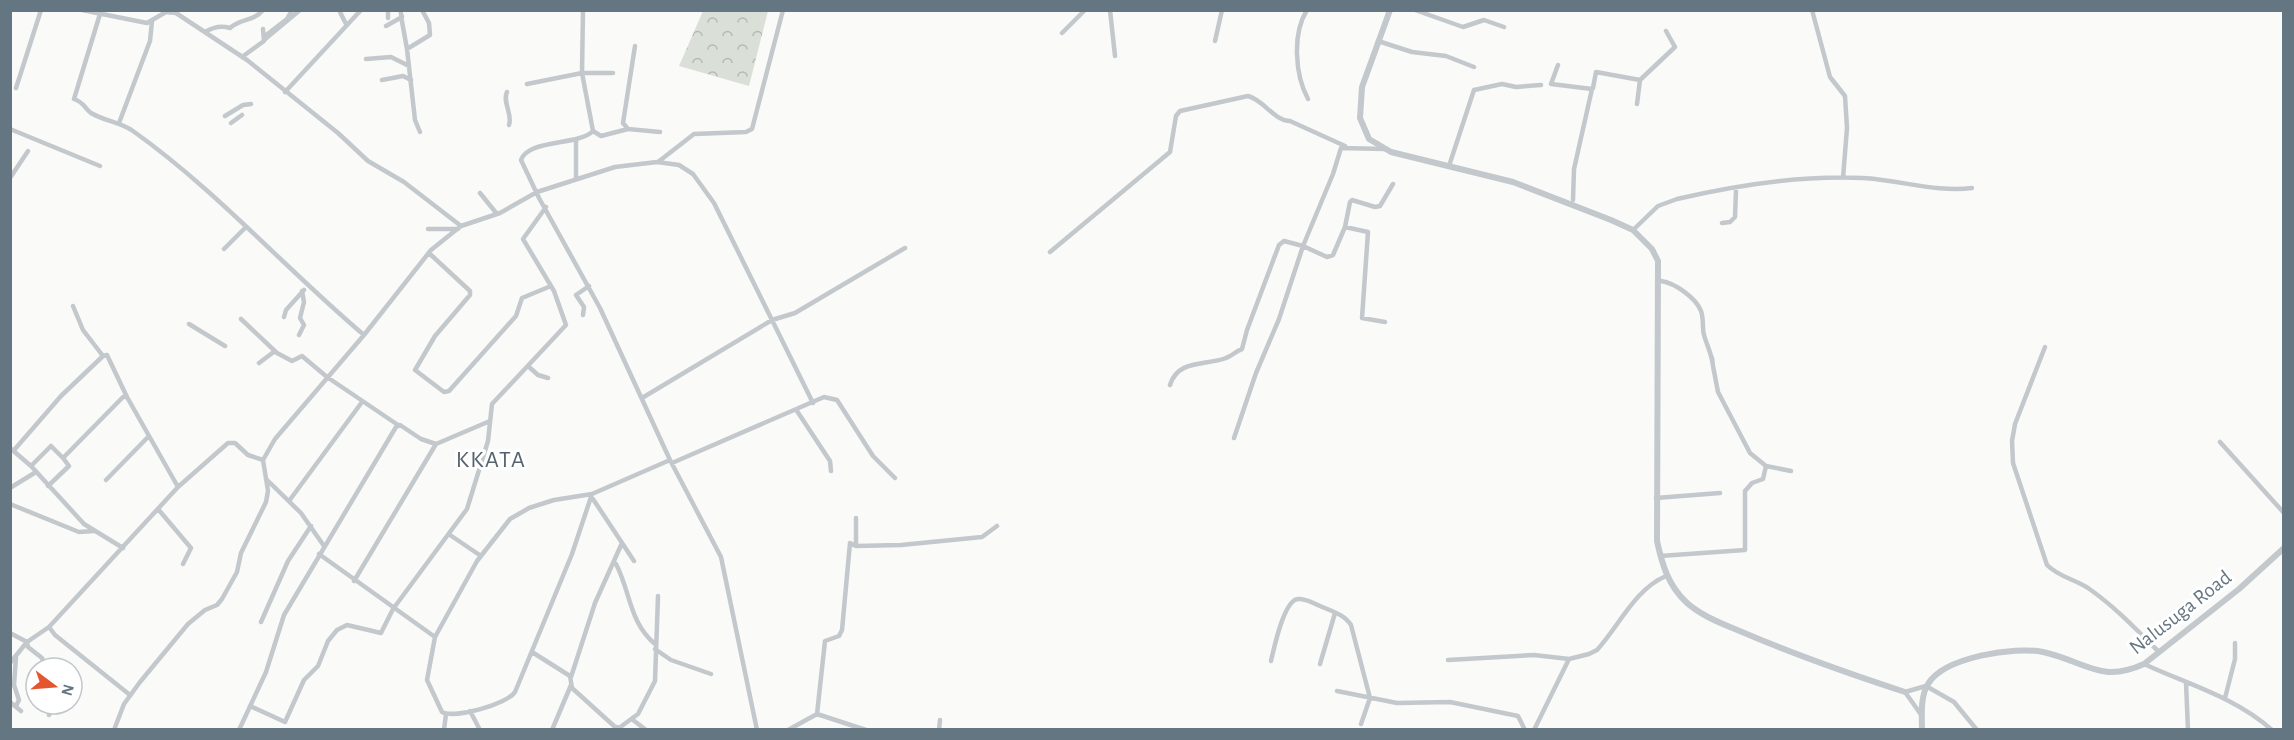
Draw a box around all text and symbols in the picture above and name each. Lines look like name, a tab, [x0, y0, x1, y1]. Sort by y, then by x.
district label: KKATA	[456, 448, 526, 472]
street label: Nalusuga Road	[2125, 566, 2235, 659]
north arrow	[24, 656, 84, 716]
text: N	[58, 682, 77, 697]

